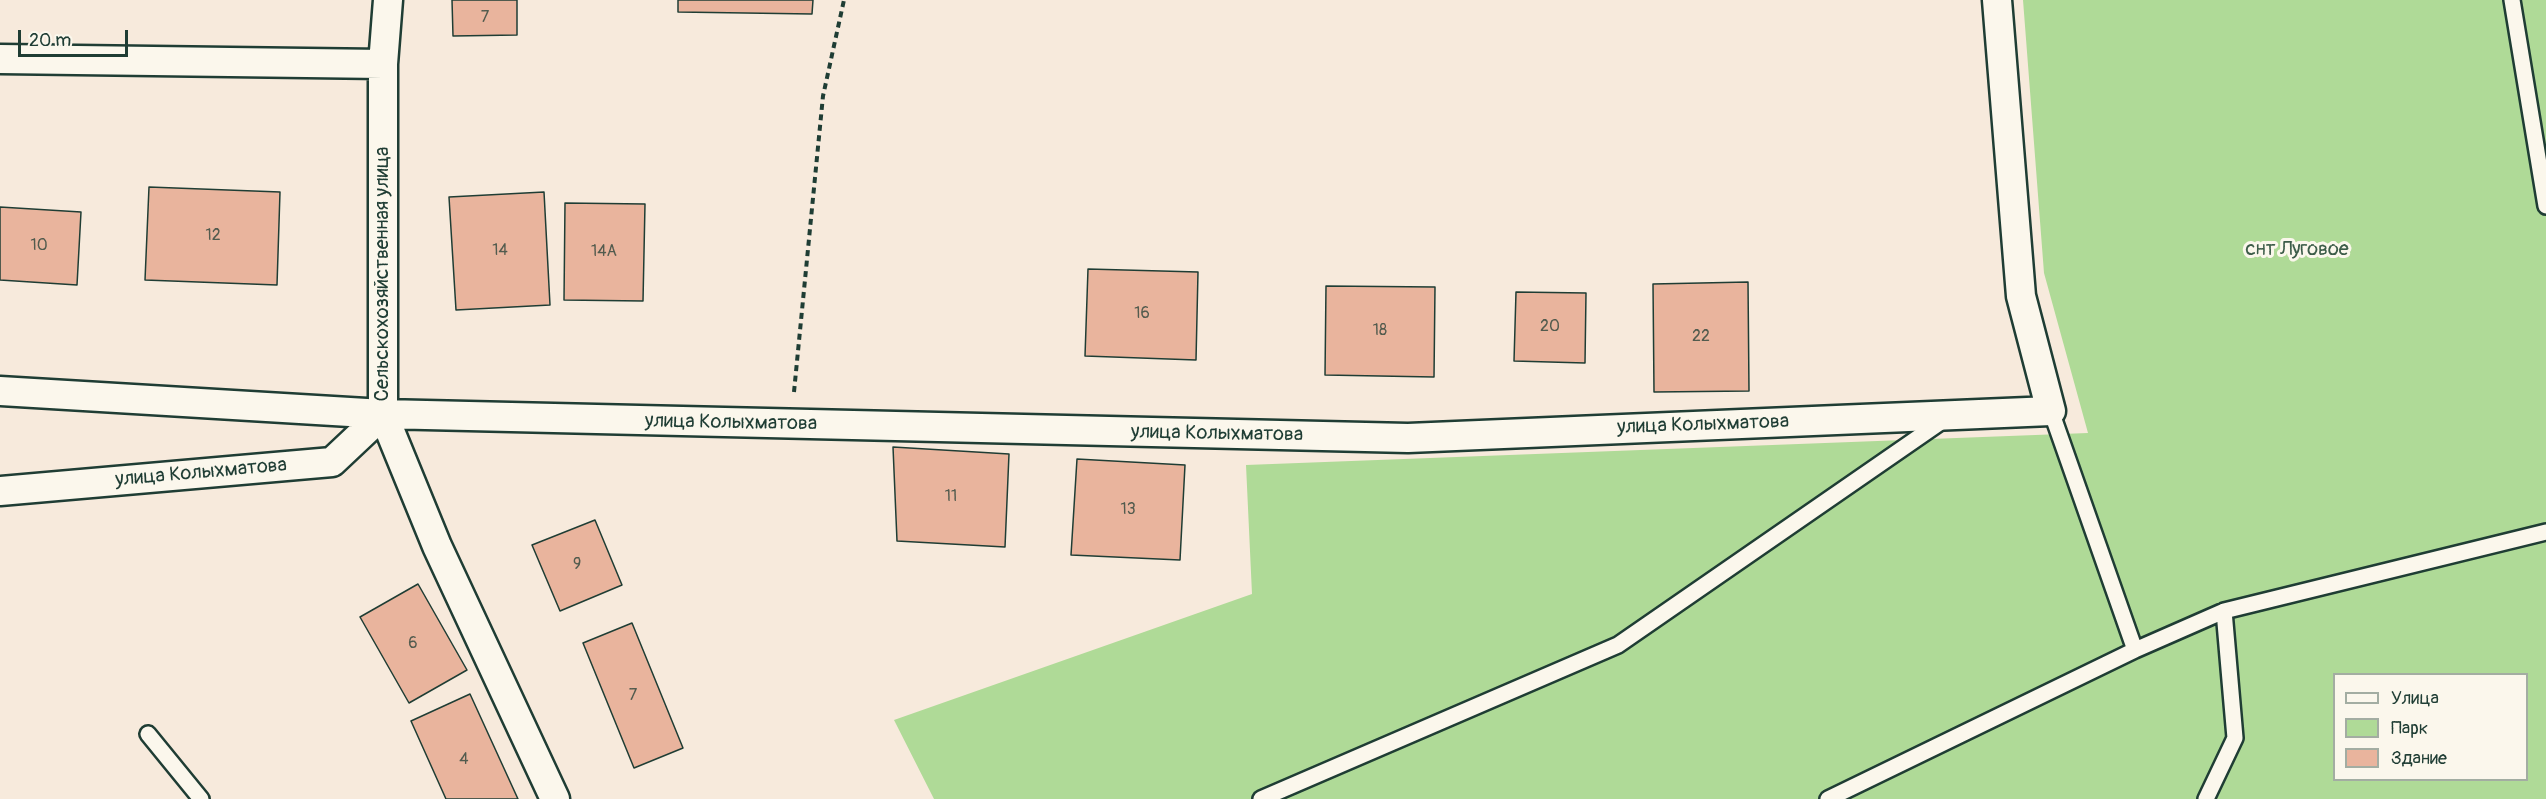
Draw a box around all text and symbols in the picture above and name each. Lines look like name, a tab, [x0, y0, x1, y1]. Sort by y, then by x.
house number: 7	[481, 8, 489, 28]
scale bar	[21, 18, 130, 56]
text: 20 m	[29, 29, 71, 52]
street label: Сельскохозяйственная улица	[371, 147, 395, 401]
house number: 12	[205, 226, 221, 246]
house number: 10	[30, 236, 48, 256]
park label: снт Луговое	[2245, 238, 2349, 262]
house number: 14	[492, 241, 508, 261]
house number: 14А	[591, 242, 617, 262]
house number: 16	[1134, 304, 1150, 324]
house number: 20	[1540, 317, 1560, 337]
house number: 18	[1373, 321, 1387, 341]
house number: 22	[1692, 327, 1710, 347]
street label: улица Колыхматова	[645, 409, 817, 437]
street label: улица Колыхматова	[1617, 410, 1789, 440]
street label: улица Колыхматова	[1131, 420, 1303, 448]
street label: улица Колыхматова	[114, 454, 288, 492]
house number: 11	[945, 487, 957, 507]
house number: 13	[1120, 500, 1136, 520]
house number: 9	[573, 555, 581, 575]
house number: 6	[408, 634, 418, 654]
legend	[2333, 673, 2528, 781]
house number: 7	[629, 686, 637, 706]
text: Улица	[2391, 687, 2439, 710]
text: Парк	[2391, 717, 2428, 740]
text: Здание	[2391, 747, 2447, 770]
house number: 4	[459, 750, 469, 770]

